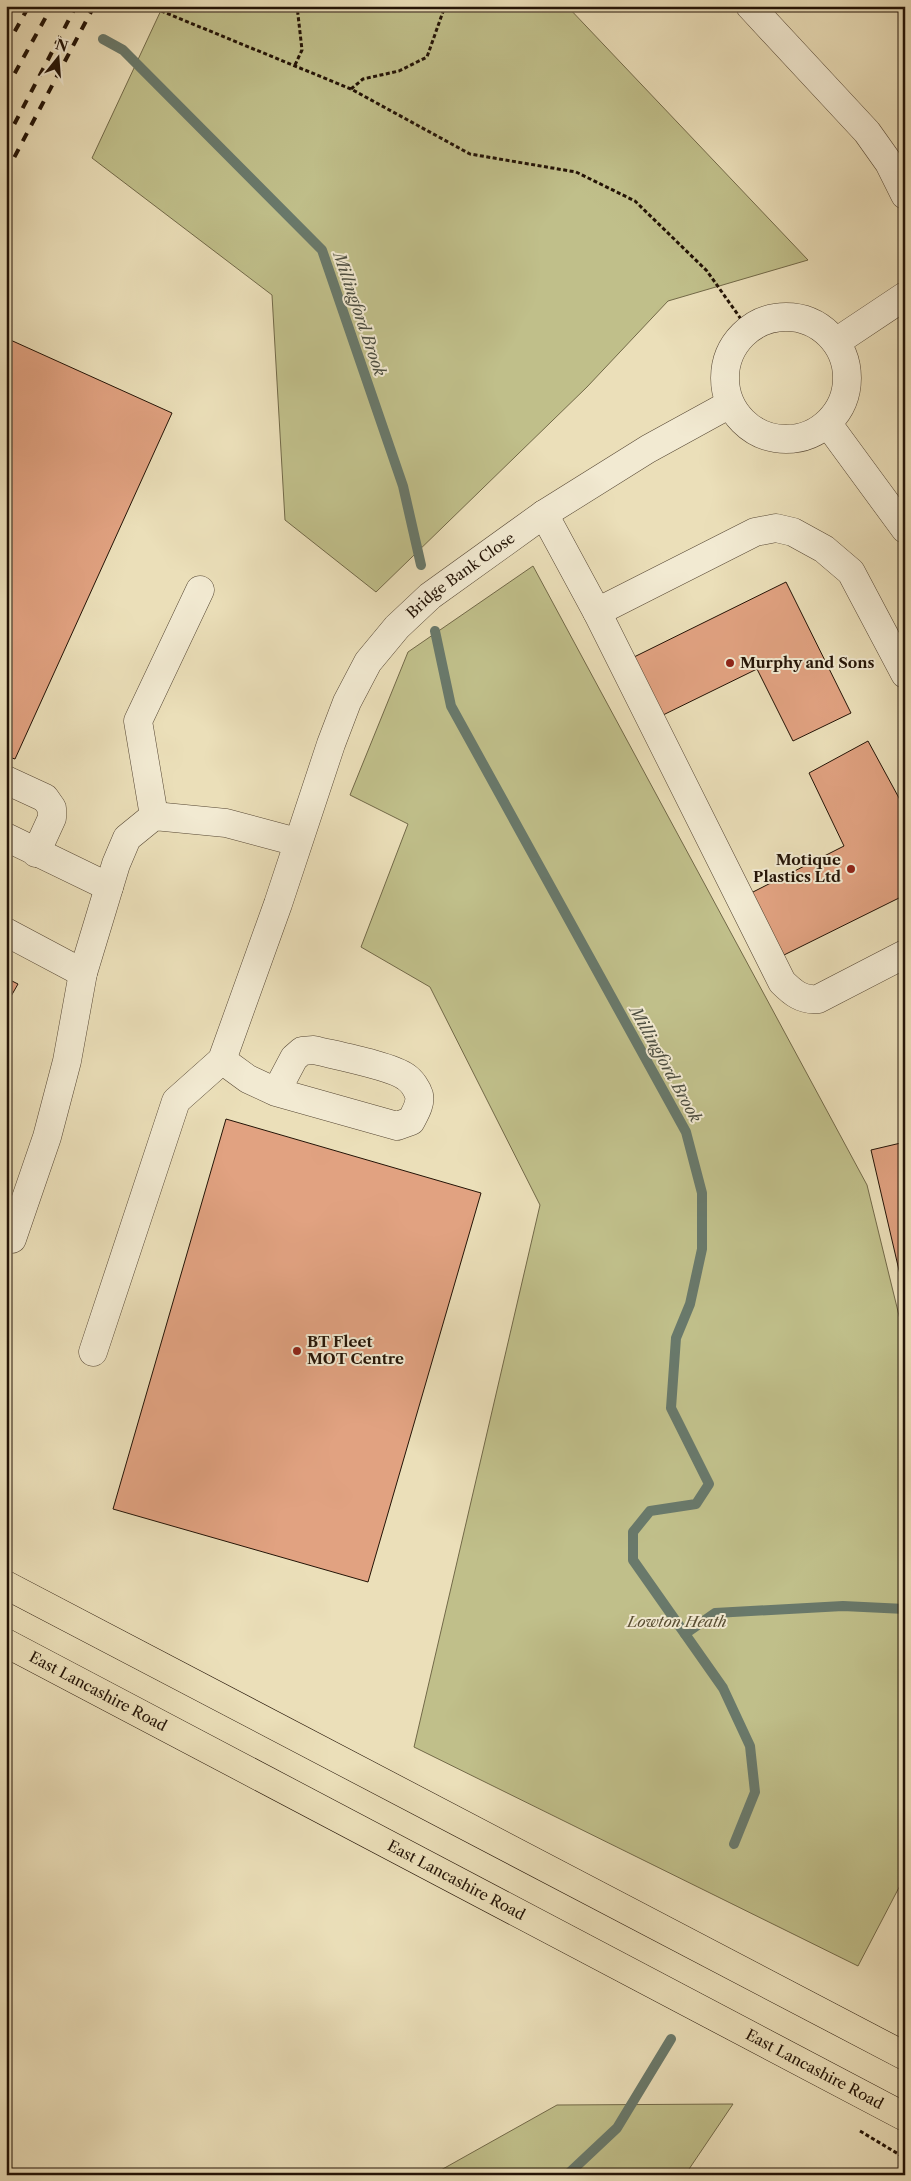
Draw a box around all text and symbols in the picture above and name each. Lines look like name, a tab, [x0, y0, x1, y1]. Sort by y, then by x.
north arrow	[32, 32, 82, 82]
text: N	[53, 35, 70, 56]
water label: Millingford Brook	[329, 247, 391, 379]
street label: Bridge Bank Close	[402, 528, 518, 622]
place label: Murphy and Sons	[740, 653, 875, 672]
marker: Murphy and Sons	[724, 657, 736, 669]
place label: Motique Plastics Ltd	[753, 850, 841, 886]
marker: Motique Plastics Ltd	[845, 863, 857, 875]
water label: Millingford Brook	[625, 1000, 707, 1126]
place label: BT Fleet MOT Centre	[307, 1332, 404, 1368]
marker: BT Fleet MOT Centre	[291, 1345, 303, 1357]
park label: Lowton Heath	[626, 1612, 727, 1631]
street label: East Lancashire Road	[26, 1647, 170, 1735]
street label: East Lancashire Road	[384, 1836, 529, 1924]
street label: East Lancashire Road	[743, 2025, 887, 2113]

